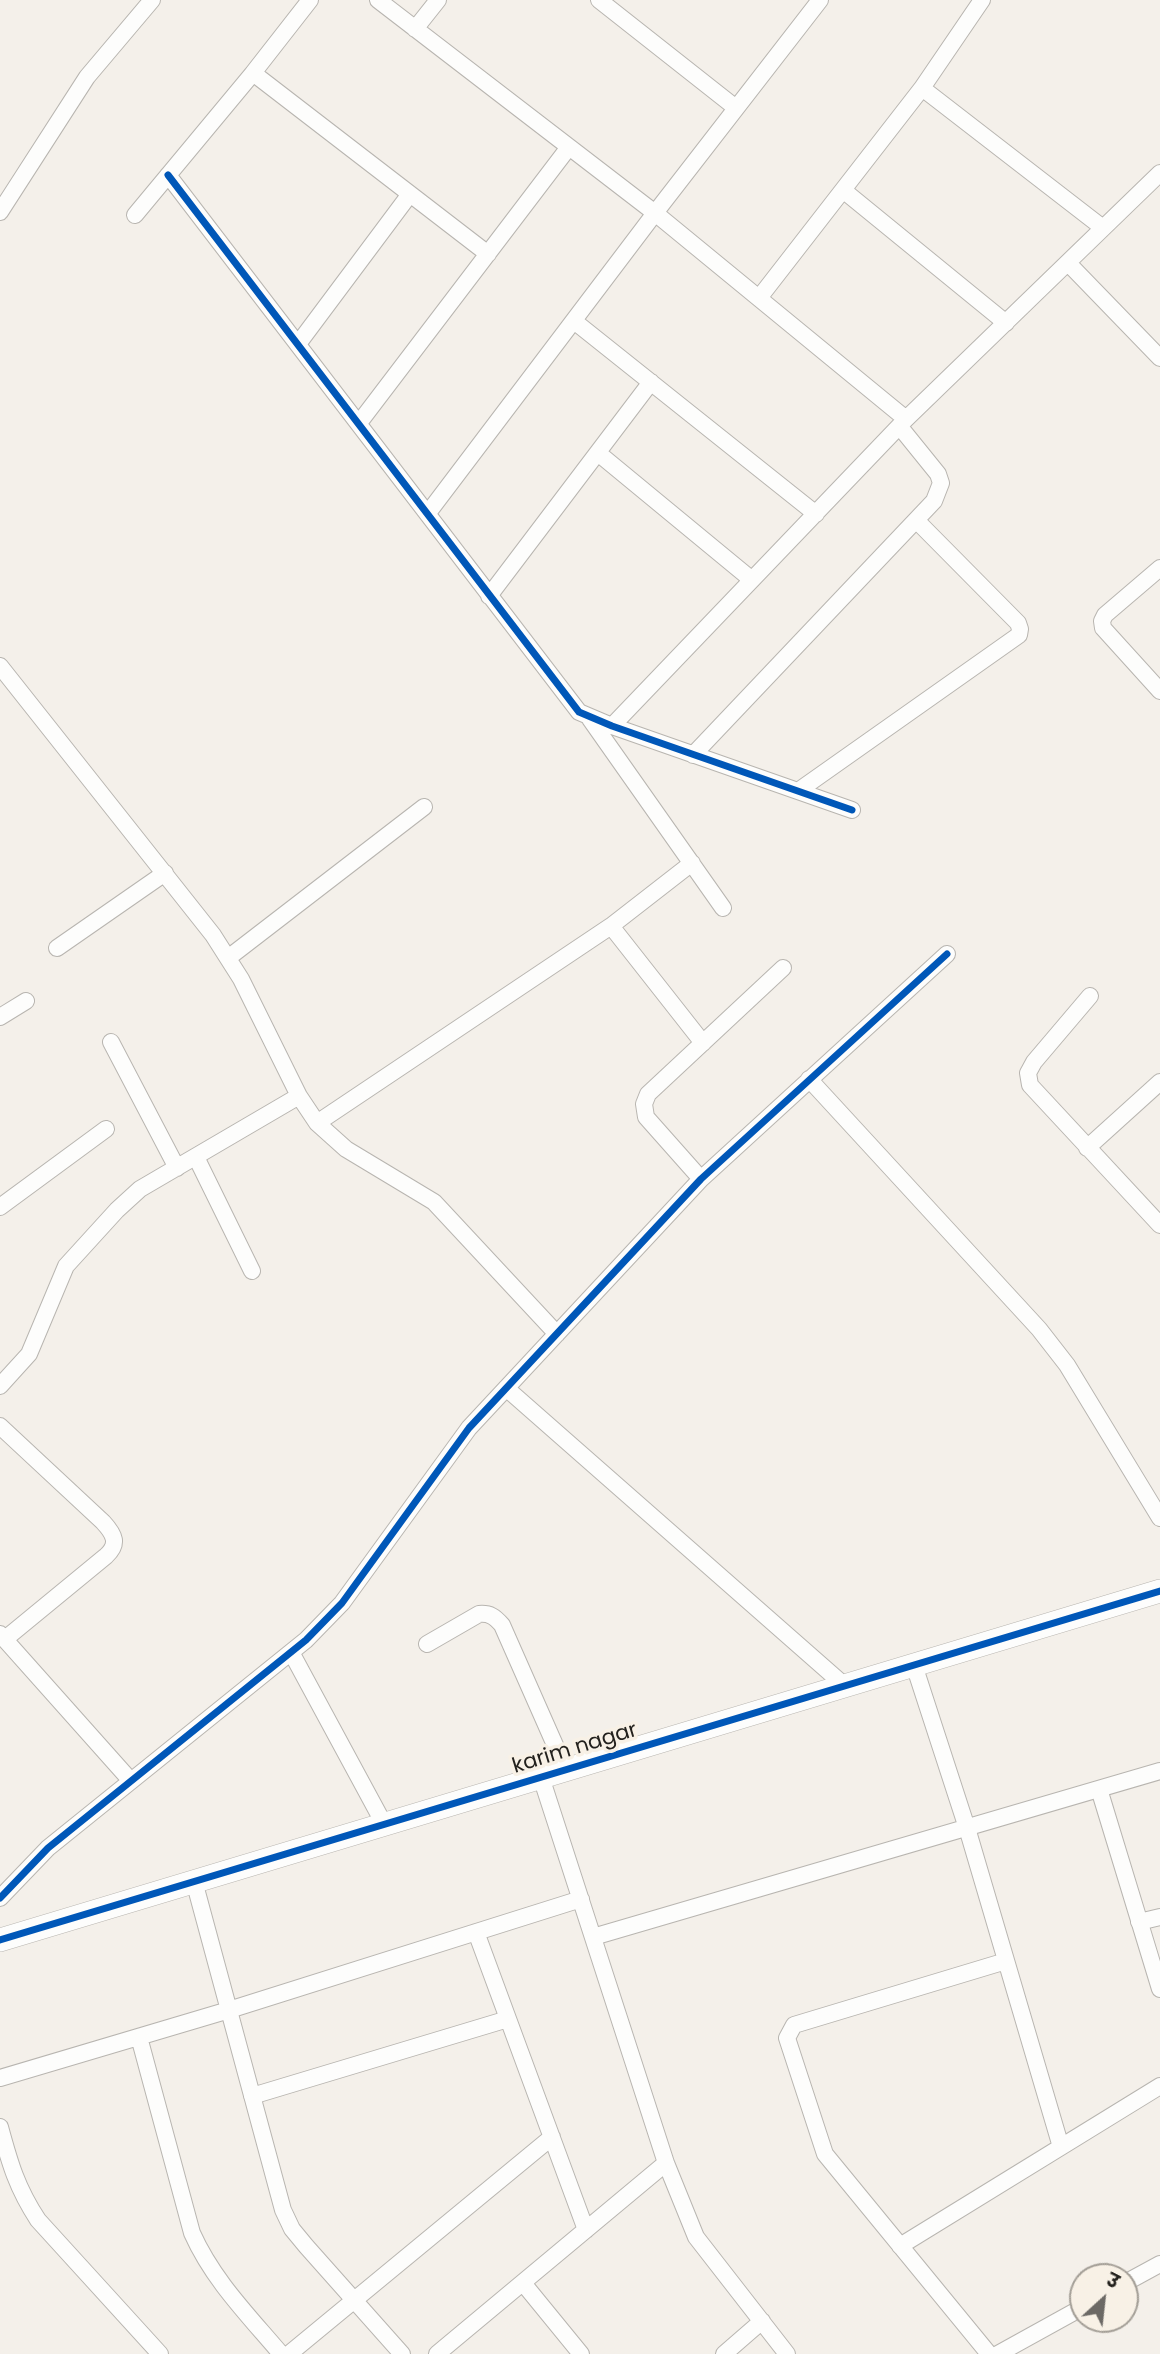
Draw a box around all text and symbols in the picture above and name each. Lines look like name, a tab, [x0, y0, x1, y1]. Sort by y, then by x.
street label: karim nagar	[510, 1718, 640, 1780]
north arrow	[1069, 2263, 1139, 2333]
text: उ	[1102, 2266, 1124, 2295]

